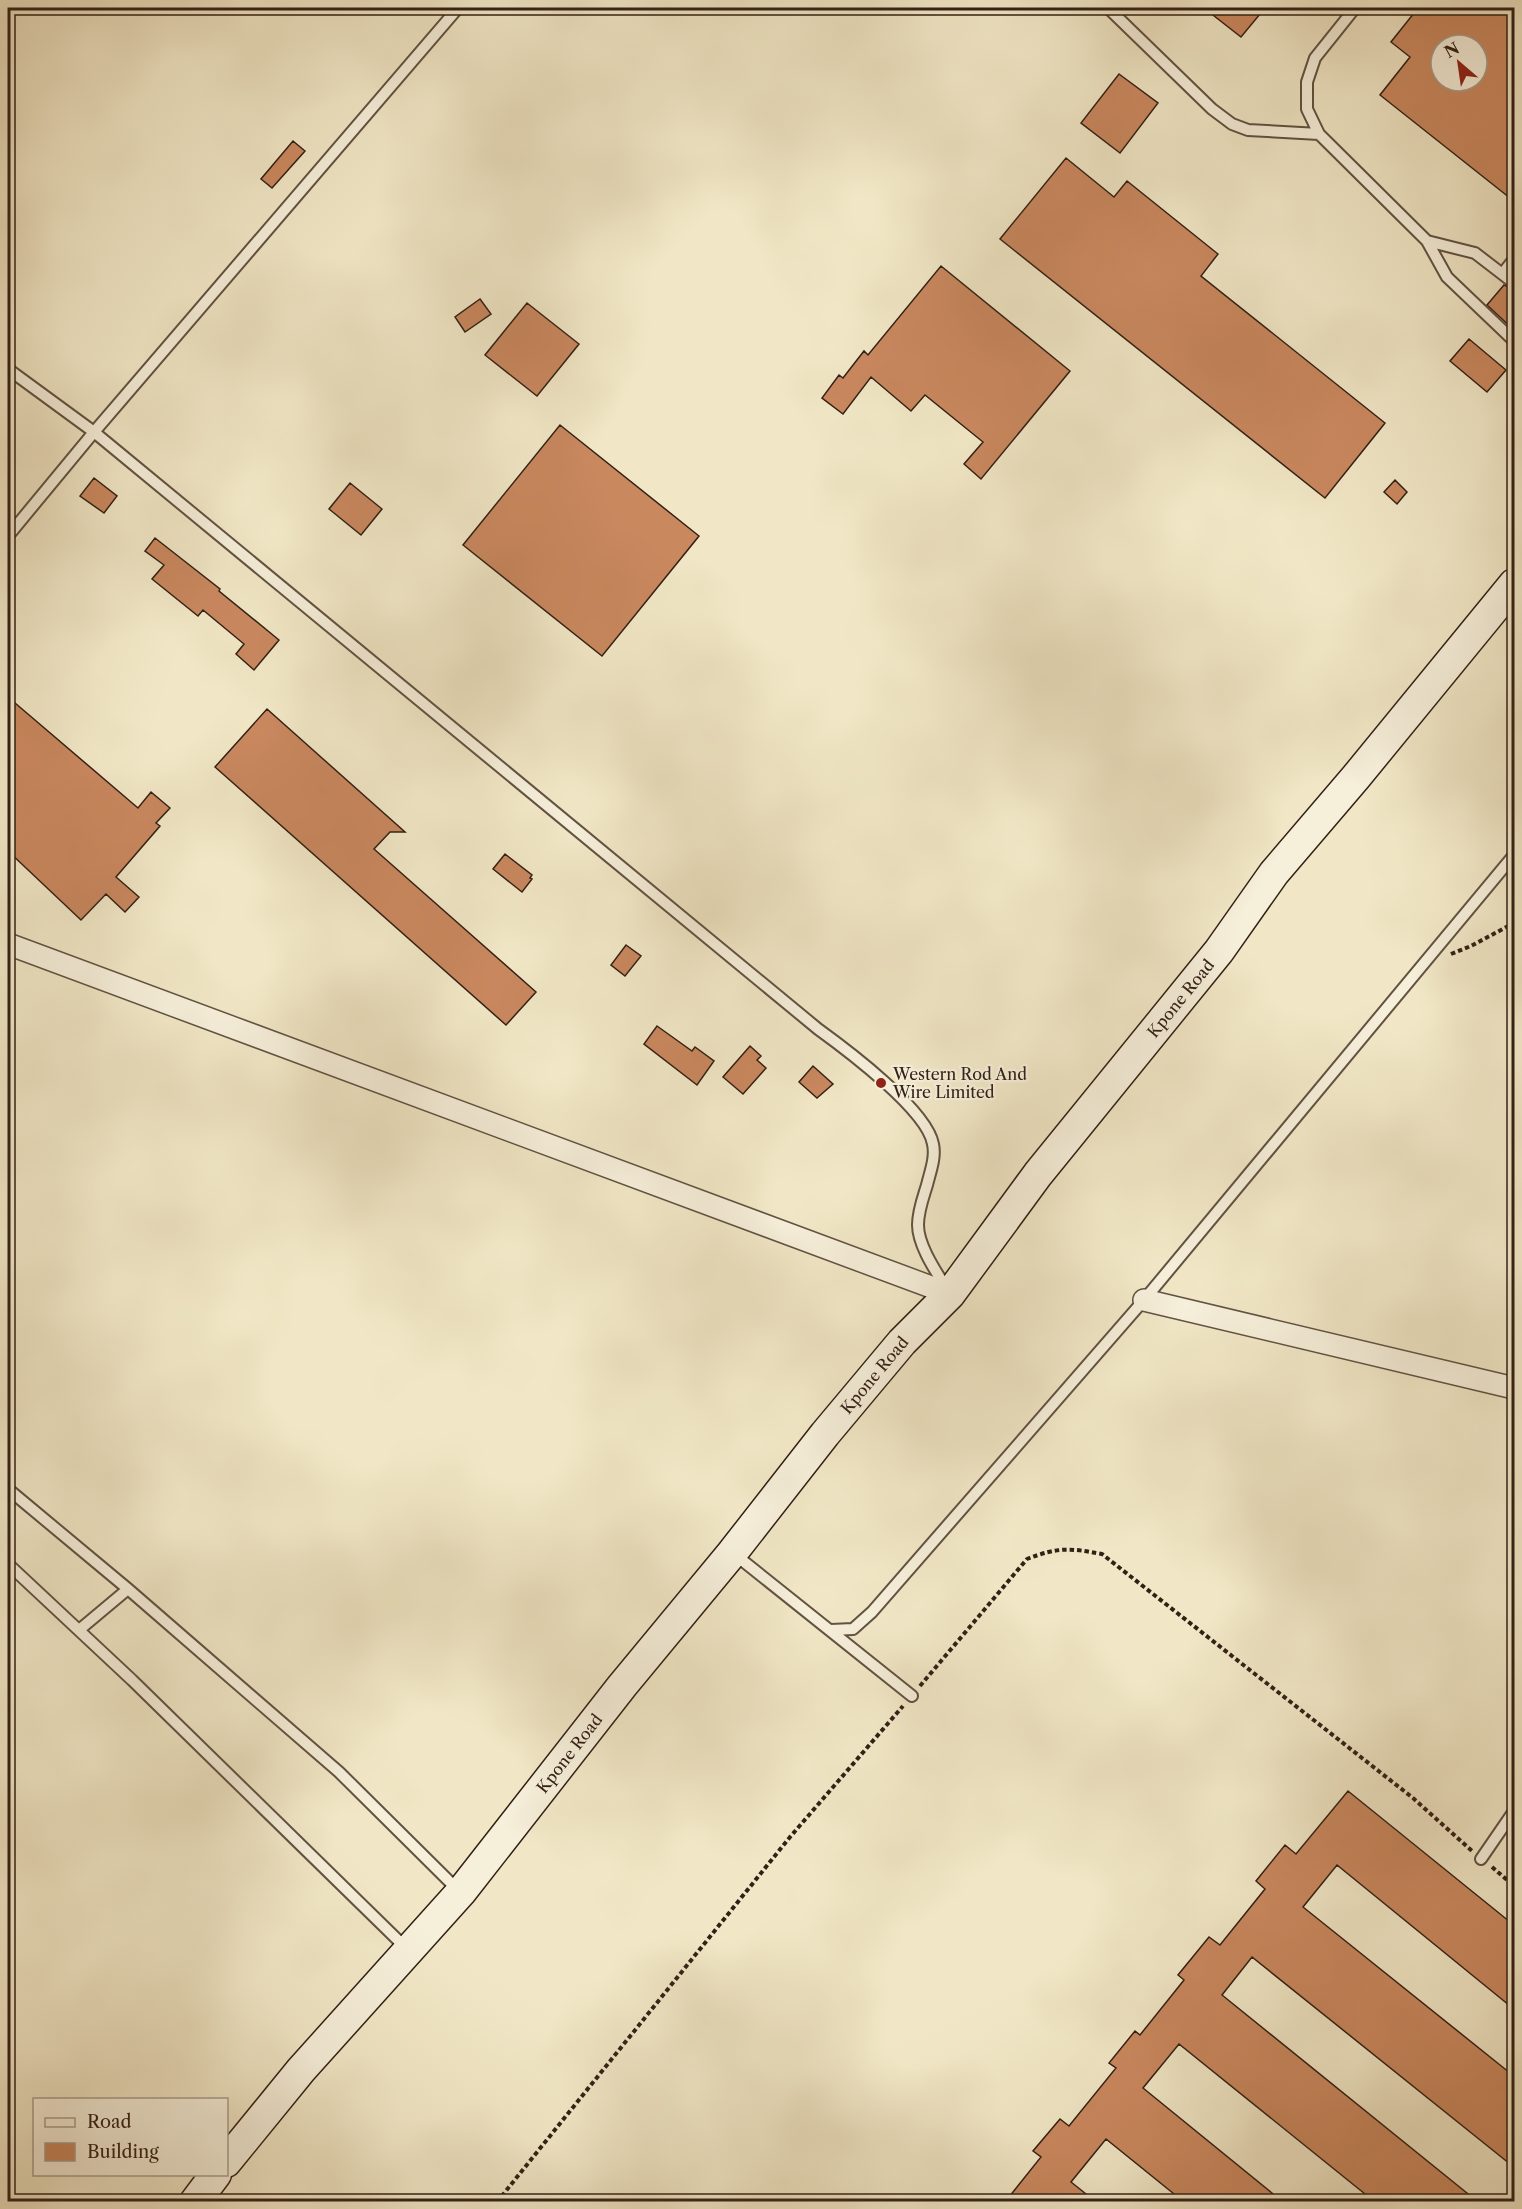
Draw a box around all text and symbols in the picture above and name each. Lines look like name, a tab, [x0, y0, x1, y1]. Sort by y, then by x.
north arrow	[1429, 33, 1489, 93]
text: N	[1441, 38, 1463, 62]
street label: Kpone Road	[1143, 955, 1218, 1042]
place label: Western Rod And Wire Limited	[892, 1064, 1027, 1102]
marker: Western Rod And Wire Limited	[874, 1076, 888, 1090]
street label: Kpone Road	[836, 1332, 913, 1418]
street label: Kpone Road	[532, 1710, 607, 1797]
legend	[33, 2098, 228, 2176]
text: Road	[87, 2111, 132, 2133]
text: Building	[87, 2141, 159, 2163]

